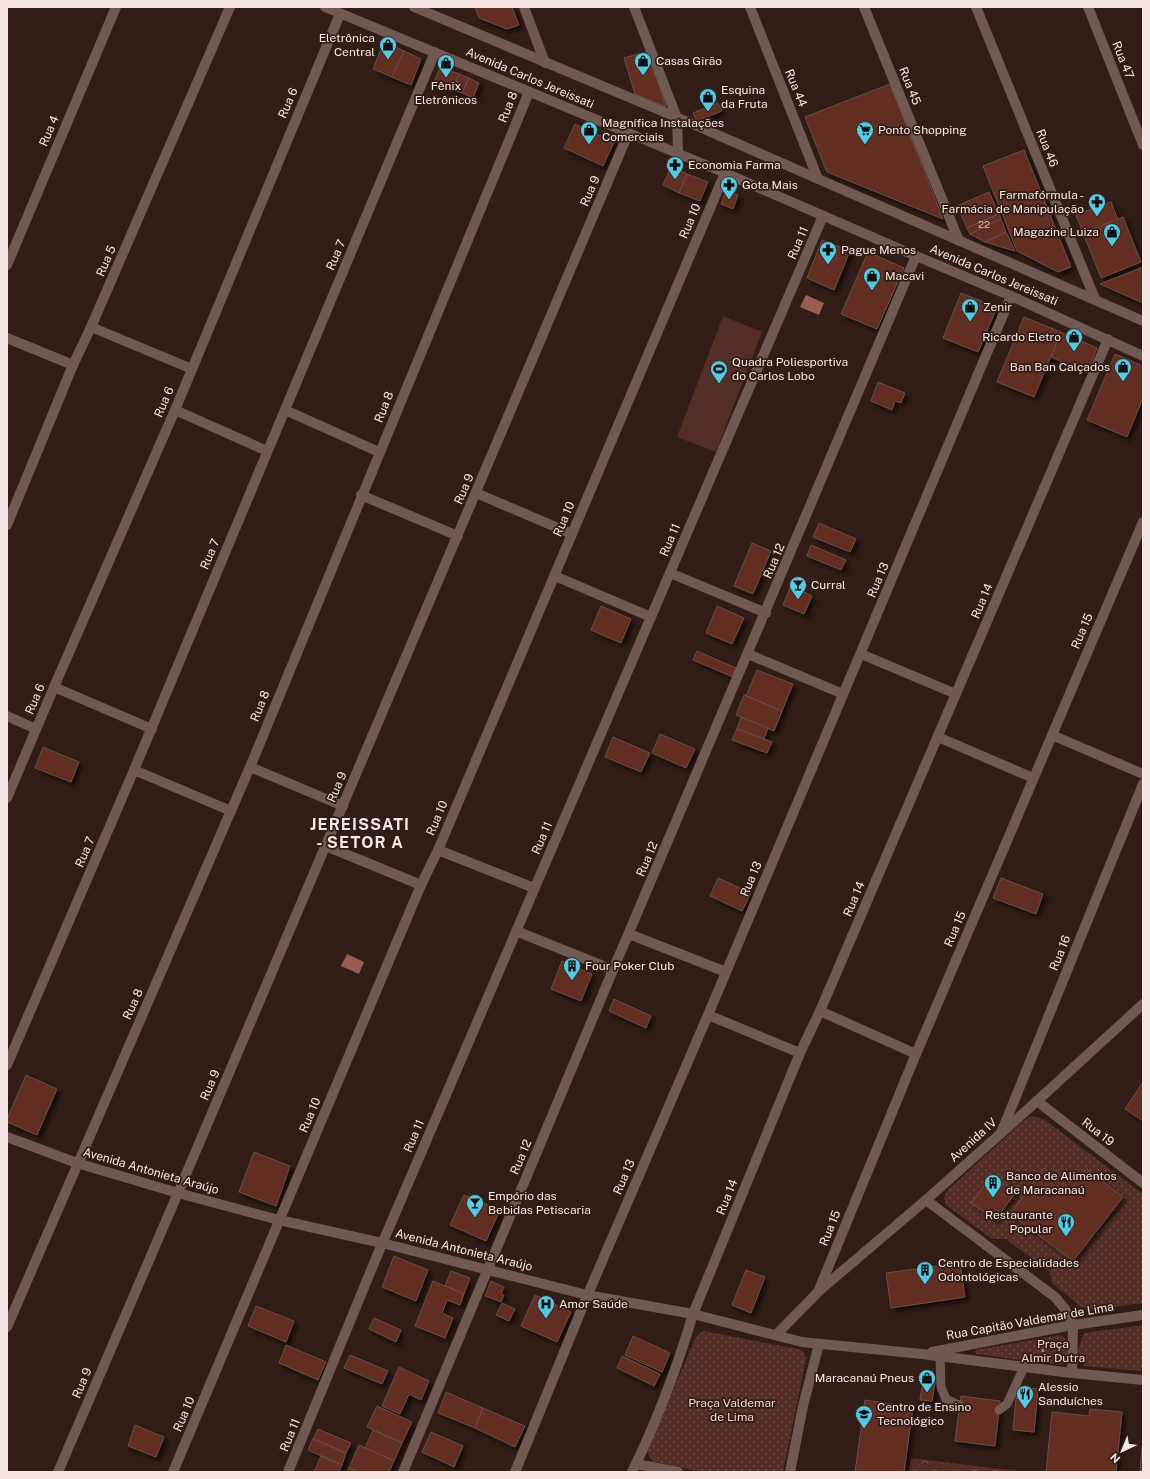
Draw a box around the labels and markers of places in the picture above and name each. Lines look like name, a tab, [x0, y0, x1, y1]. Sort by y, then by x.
place label: Eletrônica Central	[319, 31, 375, 59]
shop icon: Eletrônica Central	[378, 35, 398, 60]
shop icon: Casas Girão	[633, 51, 653, 76]
shop icon: Fênix Eletrônicos	[436, 53, 456, 78]
place label: Casas Girão	[656, 54, 722, 68]
place label: Fênix Eletrônicos	[415, 79, 477, 107]
place label: Esquina da Fruta	[721, 83, 768, 111]
shop icon: Esquina da Fruta	[698, 87, 718, 112]
place label: Magnífica Instalações Comerciais	[602, 116, 724, 144]
shop icon: Magnífica Instalações Comerciais	[579, 120, 599, 145]
supermarket icon: Ponto Shopping	[855, 120, 875, 145]
place label: Ponto Shopping	[878, 123, 967, 137]
pharmacy icon: Economia Farma	[665, 155, 685, 180]
place label: Economia Farma	[688, 158, 781, 172]
pharmacy icon: Gota Mais	[719, 175, 739, 200]
place label: Gota Mais	[742, 178, 798, 192]
place label: Farmafórmula - Farmácia de Manipulação	[942, 188, 1084, 216]
pharmacy icon: Farmafórmula - Farmácia de Manipulação	[1087, 192, 1107, 217]
shop icon: Magazine Luiza	[1102, 222, 1122, 247]
place label: Magazine Luiza	[1013, 225, 1099, 239]
pharmacy icon: Pague Menos	[818, 240, 838, 265]
place label: Pague Menos	[841, 243, 916, 257]
shop icon: Macavi	[862, 266, 882, 291]
place label: Macavi	[885, 269, 924, 283]
shop icon: Zenir	[960, 297, 980, 322]
place label: Zenir	[983, 300, 1012, 314]
shop icon: Ricardo Eletro	[1064, 327, 1084, 352]
place label: Ricardo Eletro	[982, 330, 1061, 344]
place label: Quadra Poliesportiva do Carlos Lobo	[732, 355, 848, 383]
shop icon: Ban Ban Calçados	[1113, 357, 1133, 382]
sports icon: Quadra Poliesportiva do Carlos Lobo	[709, 359, 729, 384]
place label: Ban Ban Calçados	[1010, 360, 1110, 374]
bar icon: Curral	[788, 575, 808, 600]
place label: Curral	[811, 578, 846, 592]
building icon: Four Poker Club	[562, 956, 582, 981]
place label: Four Poker Club	[585, 959, 674, 973]
place label: Banco de Alimentos de Maracanaú	[1006, 1169, 1117, 1197]
building icon: Banco de Alimentos de Maracanaú	[983, 1173, 1003, 1198]
place label: Empório das Bebidas Petiscaria	[488, 1189, 591, 1217]
bar icon: Empório das Bebidas Petiscaria	[465, 1193, 485, 1218]
place label: Restaurante Popular	[985, 1208, 1053, 1236]
restaurant icon: Restaurante Popular	[1056, 1212, 1076, 1237]
place label: Centro de Especialidades Odontológicas	[938, 1256, 1079, 1284]
building icon: Centro de Especialidades Odontológicas	[915, 1260, 935, 1285]
hospital icon: Amor Saúde	[536, 1294, 556, 1319]
place label: Amor Saúde	[559, 1297, 628, 1311]
shop icon: Maracanaú Pneus	[917, 1368, 937, 1393]
place label: Maracanaú Pneus	[815, 1371, 914, 1385]
place label: Alessio Sanduíches	[1038, 1380, 1103, 1408]
restaurant icon: Alessio Sanduíches	[1015, 1384, 1035, 1409]
place label: Centro de Ensino Tecnológico	[877, 1400, 971, 1428]
school or university icon: Centro de Ensino Tecnológico	[854, 1404, 874, 1429]

